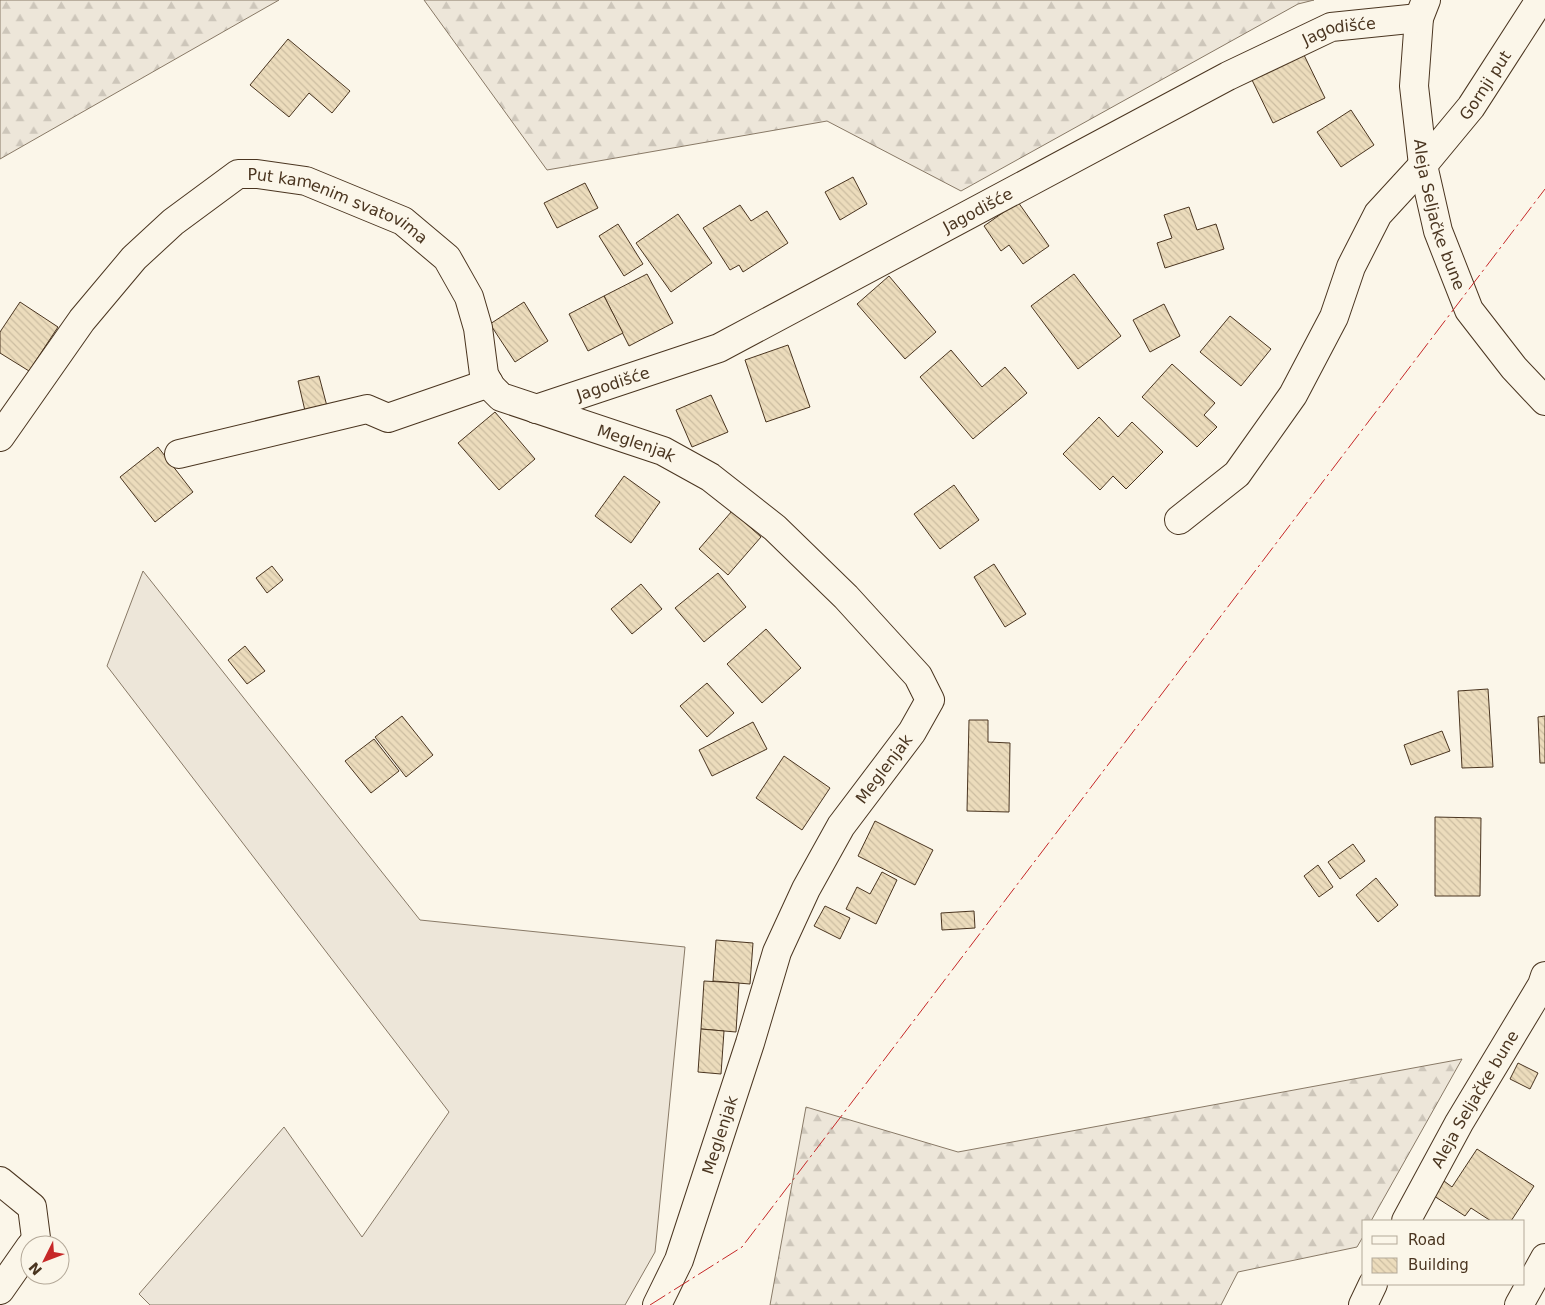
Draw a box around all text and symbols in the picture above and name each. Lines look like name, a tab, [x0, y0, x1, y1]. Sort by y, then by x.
street label: Jagodišće	[1298, 13, 1377, 49]
street label: Gornji put	[1455, 47, 1514, 124]
street label: Aleja Seljačke bune	[1411, 138, 1470, 292]
street label: Put kamenim svatovima	[248, 165, 432, 247]
street label: Jagodišće	[939, 184, 1016, 237]
street label: Jagodišće	[573, 362, 652, 405]
street label: Meglenjak	[595, 420, 680, 466]
street label: Meglenjak	[852, 730, 917, 807]
street label: Aleja Seljačke bune	[1427, 1027, 1522, 1171]
street label: Meglenjak	[698, 1092, 742, 1177]
legend	[1362, 1220, 1525, 1285]
text: Road	[1408, 1231, 1446, 1249]
north arrow	[20, 1235, 70, 1285]
text: Building	[1408, 1256, 1469, 1274]
text: N	[25, 1259, 45, 1278]

